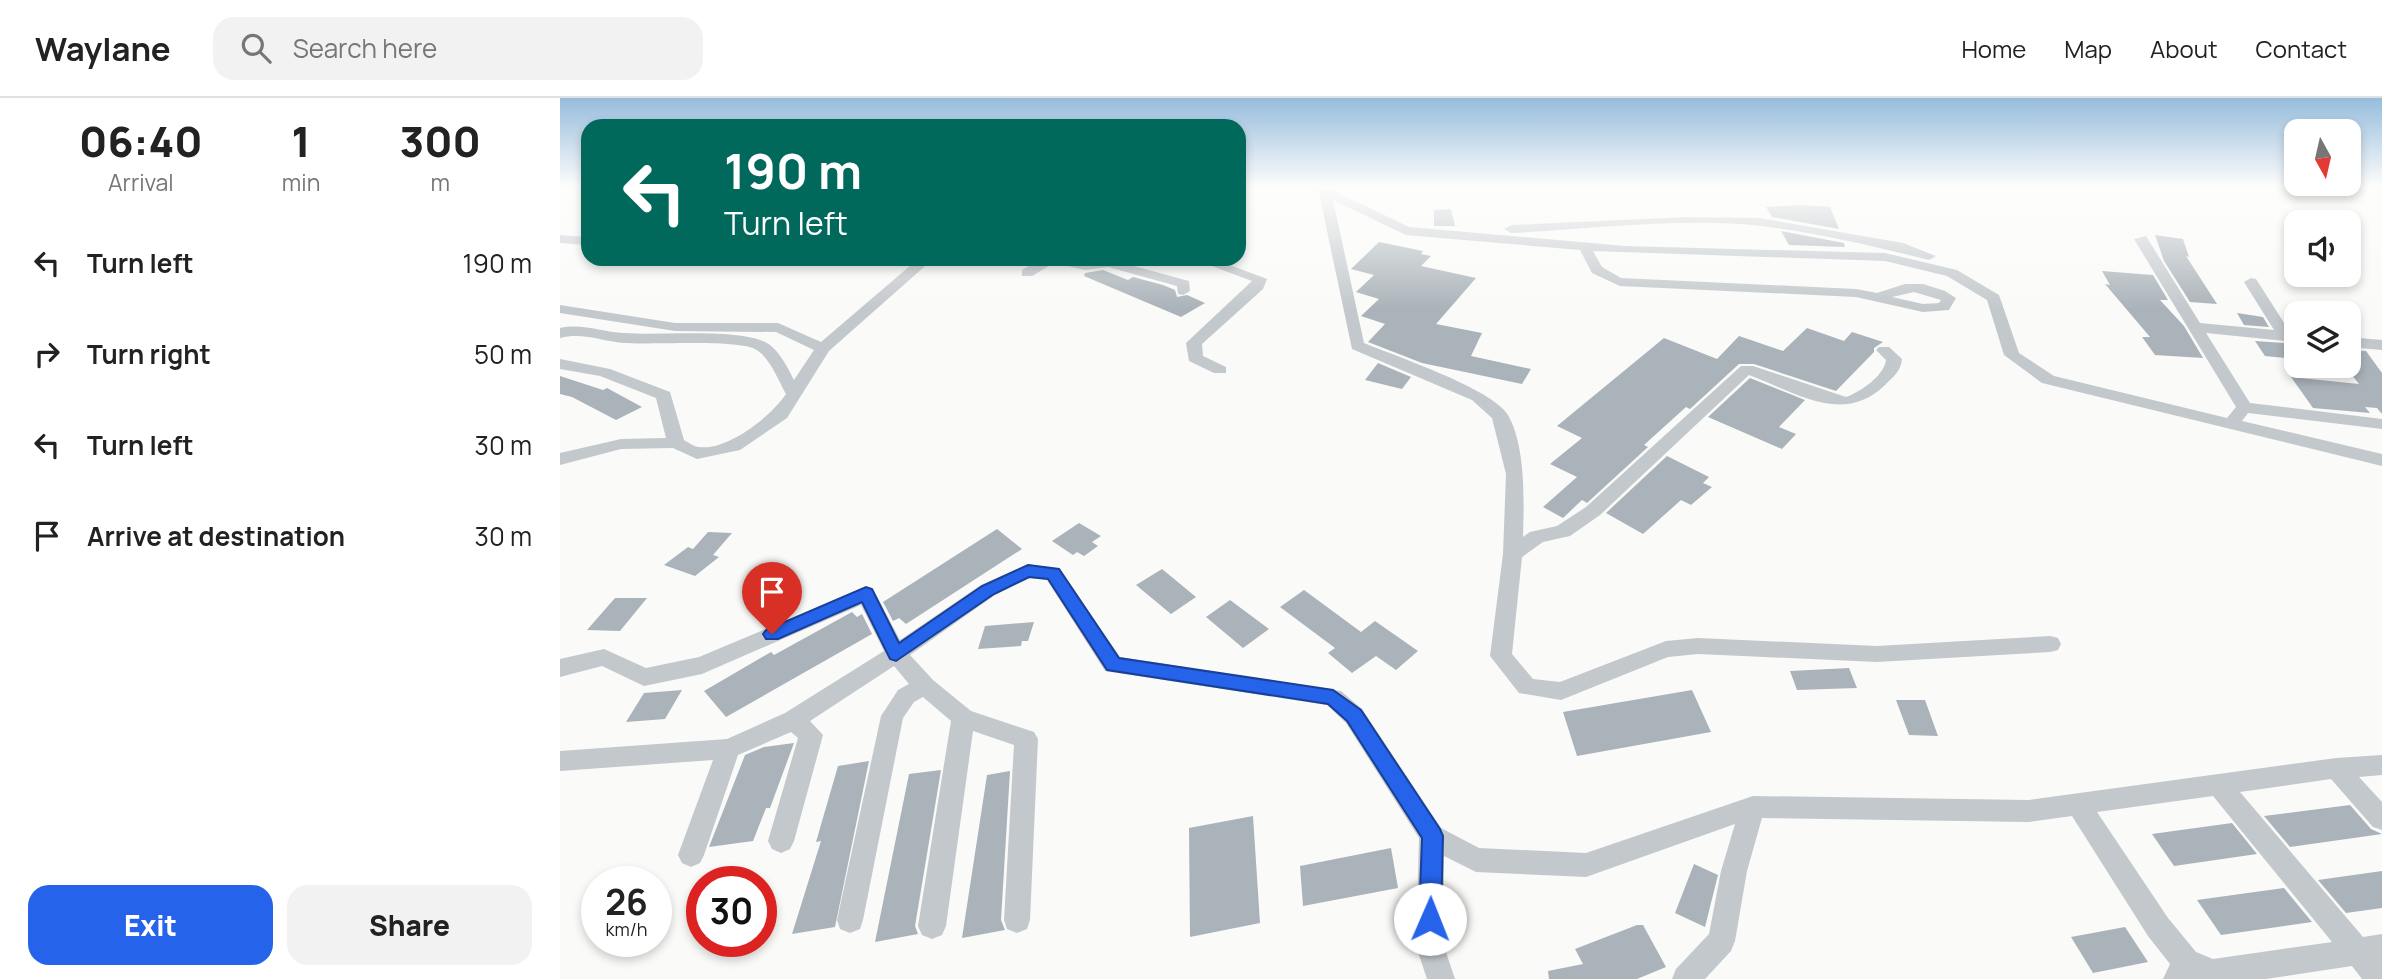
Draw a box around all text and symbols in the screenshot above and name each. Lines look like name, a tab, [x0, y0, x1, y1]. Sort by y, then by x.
search box	[213, 17, 703, 80]
text: Waylane	[35, 26, 171, 71]
icon: search	[237, 29, 275, 67]
text: Search here	[293, 30, 437, 66]
text: Home	[1961, 32, 2026, 65]
text: Map	[2064, 32, 2112, 65]
text: About	[2150, 32, 2218, 65]
text: Contact	[2256, 32, 2347, 65]
text: 06:40	[79, 112, 203, 170]
text: 1	[292, 112, 311, 170]
text: 300	[399, 112, 481, 170]
north arrow	[2284, 119, 2361, 196]
map controls	[2284, 119, 2361, 378]
text: 190 m	[724, 137, 862, 204]
icon: left	[609, 147, 700, 238]
text: Arrival	[108, 166, 174, 198]
text: min	[282, 166, 320, 198]
text: m	[430, 166, 450, 198]
text: Turn left	[724, 201, 848, 245]
button: sound	[2284, 210, 2361, 287]
icon: left	[28, 244, 66, 282]
text: Turn left	[87, 245, 194, 281]
text: 190 m	[463, 245, 532, 281]
button: layers	[2284, 301, 2361, 378]
icon: right	[28, 335, 66, 373]
text: Turn right	[87, 336, 211, 372]
text: 50 m	[474, 336, 532, 372]
icon: left	[28, 426, 66, 464]
text: Turn left	[87, 427, 194, 463]
text: 30 m	[475, 427, 532, 463]
icon: arrive	[28, 517, 66, 555]
text: Arrive at destination	[87, 518, 345, 554]
text: 30 m	[475, 518, 532, 554]
pin	[742, 562, 802, 634]
icon: arrive	[753, 573, 791, 611]
speed limit sign: 30	[686, 866, 777, 957]
text: 26	[605, 878, 648, 926]
position arrow	[1393, 882, 1467, 956]
button: Exit	[28, 885, 273, 965]
button: Share	[287, 885, 532, 965]
text: km/h	[606, 917, 647, 941]

